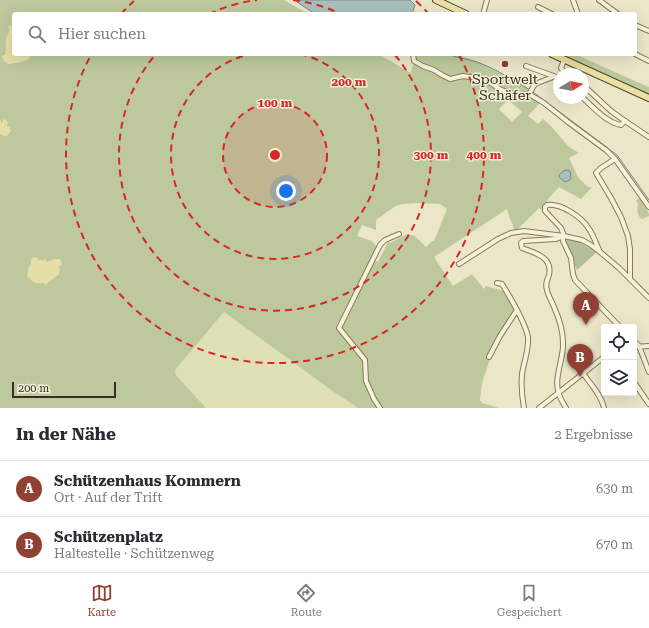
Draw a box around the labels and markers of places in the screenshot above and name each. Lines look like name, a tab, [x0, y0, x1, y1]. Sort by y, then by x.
marker: Sportwelt Schäfer	[500, 59, 510, 69]
place label: Sportwelt Schäfer	[472, 71, 538, 103]
centre of rings	[268, 148, 282, 162]
pin: A	[573, 292, 599, 325]
pin: B	[567, 344, 593, 377]

